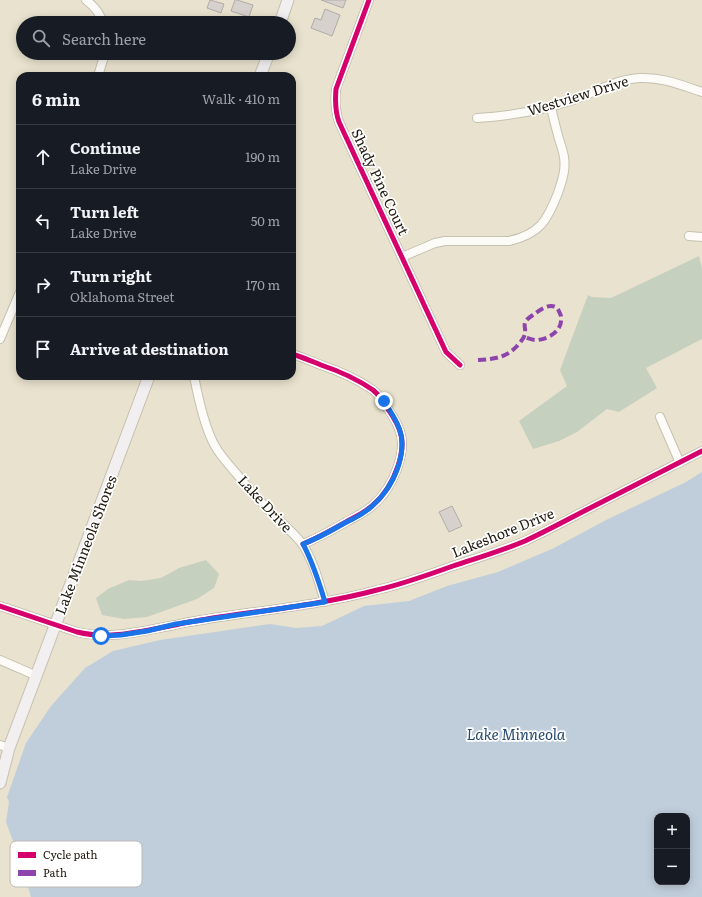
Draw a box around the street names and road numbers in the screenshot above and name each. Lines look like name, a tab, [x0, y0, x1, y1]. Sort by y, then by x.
street label: Westview Drive	[525, 70, 631, 120]
street label: Shady Pine Court	[347, 125, 415, 238]
street label: Lake Drive	[234, 470, 297, 536]
street label: Lake Minneola Shores	[49, 472, 121, 617]
street label: Lakeshore Drive	[448, 502, 557, 562]

